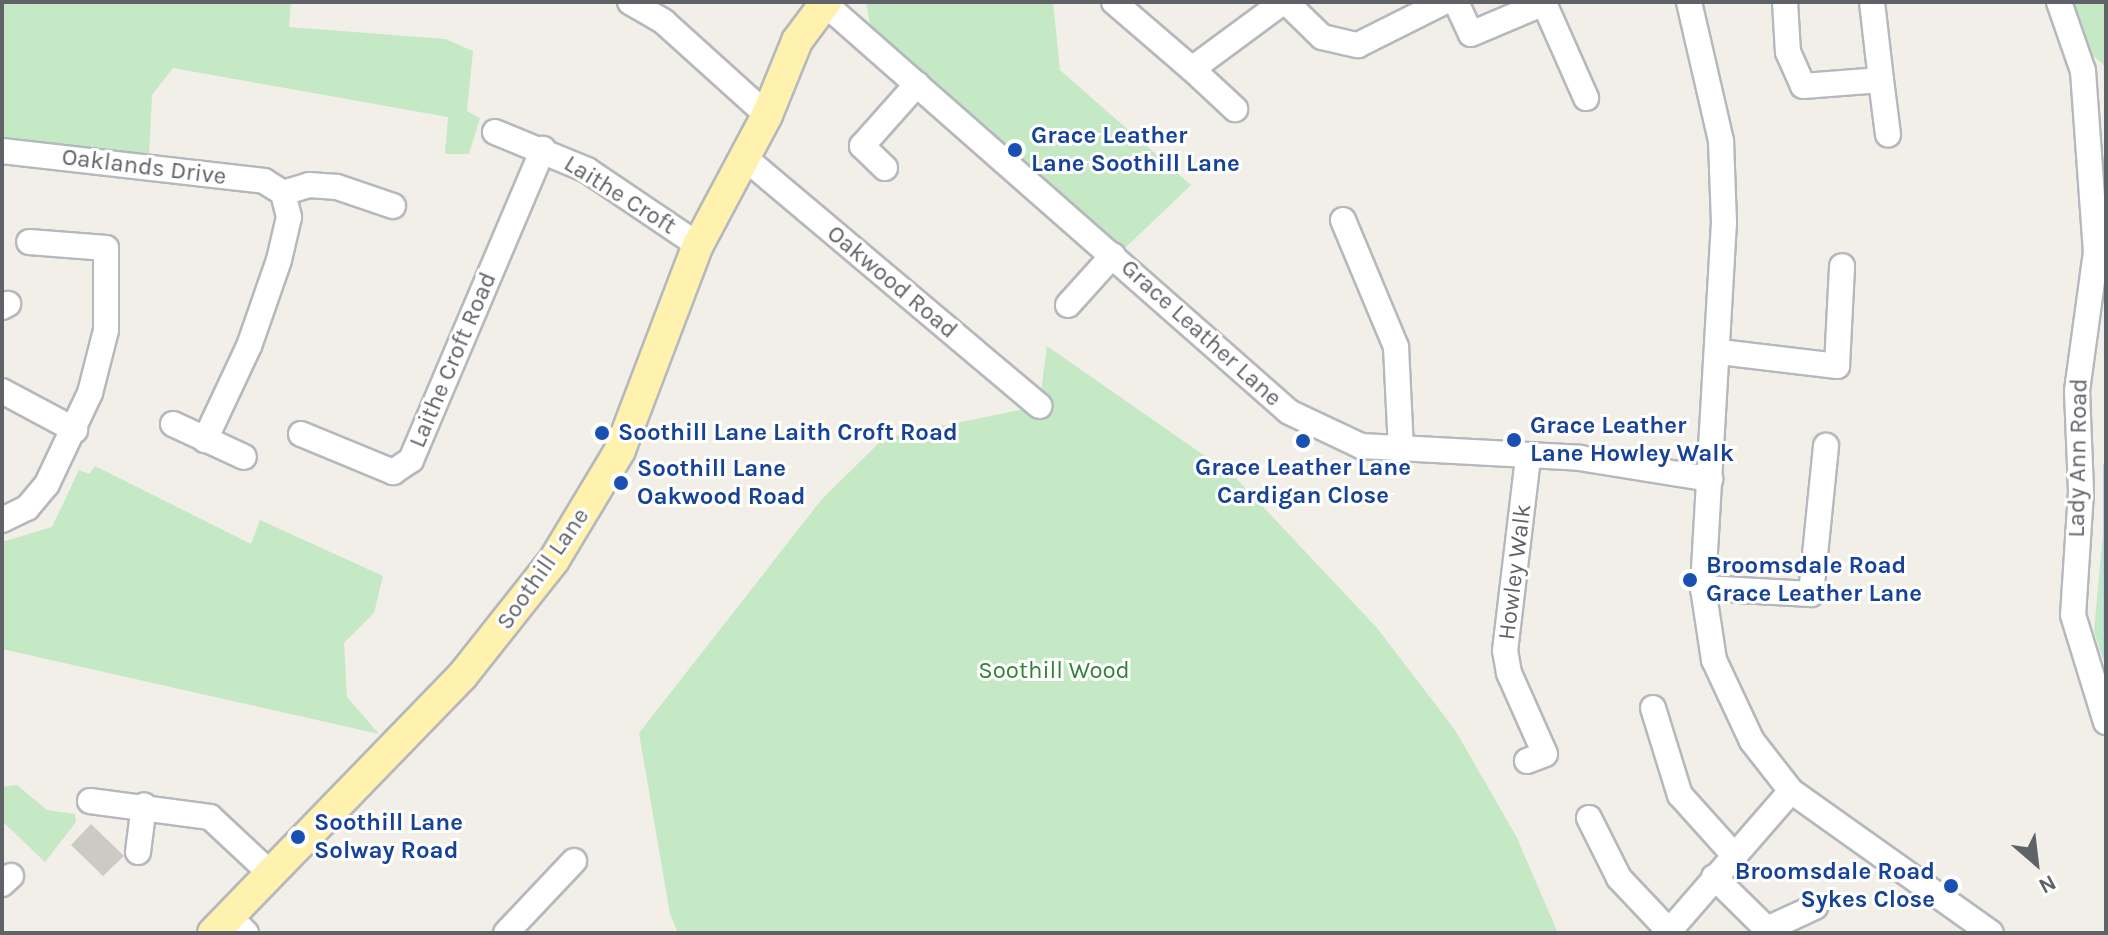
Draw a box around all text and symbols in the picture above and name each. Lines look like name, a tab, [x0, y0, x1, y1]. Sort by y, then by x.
place label: Grace Leather Lane Soothill Lane	[1031, 122, 1240, 178]
marker: Grace Leather Lane Soothill Lane	[1006, 141, 1024, 159]
street label: Oaklands Drive	[60, 143, 228, 191]
street label: Laithe Croft	[559, 149, 681, 241]
street label: Oakwood Road	[821, 219, 963, 345]
street label: Grace Leather Lane	[1115, 253, 1287, 413]
street label: Laithe Croft Road	[403, 268, 503, 452]
street label: Lady Ann Road	[2062, 378, 2094, 538]
place label: Grace Leather Lane Howley Walk	[1530, 412, 1734, 468]
place label: Soothill Lane Laith Croft Road	[618, 419, 958, 447]
marker: Soothill Lane Laith Croft Road	[593, 424, 611, 442]
marker: Grace Leather Lane Howley Walk	[1505, 431, 1523, 449]
marker: Grace Leather Lane Cardigan Close	[1294, 432, 1312, 450]
place label: Grace Leather Lane Cardigan Close	[1195, 454, 1411, 510]
place label: Soothill Lane Oakwood Road	[637, 455, 806, 511]
marker: Soothill Lane Oakwood Road	[612, 474, 630, 492]
street label: Howley Walk	[1492, 502, 1538, 642]
street label: Soothill Lane	[491, 503, 595, 635]
place label: Broomsdale Road Grace Leather Lane	[1706, 552, 1922, 608]
marker: Broomsdale Road Grace Leather Lane	[1681, 571, 1699, 589]
park label: Soothill Wood	[978, 657, 1130, 685]
place label: Soothill Lane Solway Road	[314, 809, 463, 865]
north arrow	[1996, 823, 2076, 903]
marker: Soothill Lane Solway Road	[289, 828, 307, 846]
place label: Broomsdale Road Sykes Close	[1735, 858, 1935, 914]
text: N	[2034, 869, 2060, 899]
marker: Broomsdale Road Sykes Close	[1942, 877, 1960, 895]

